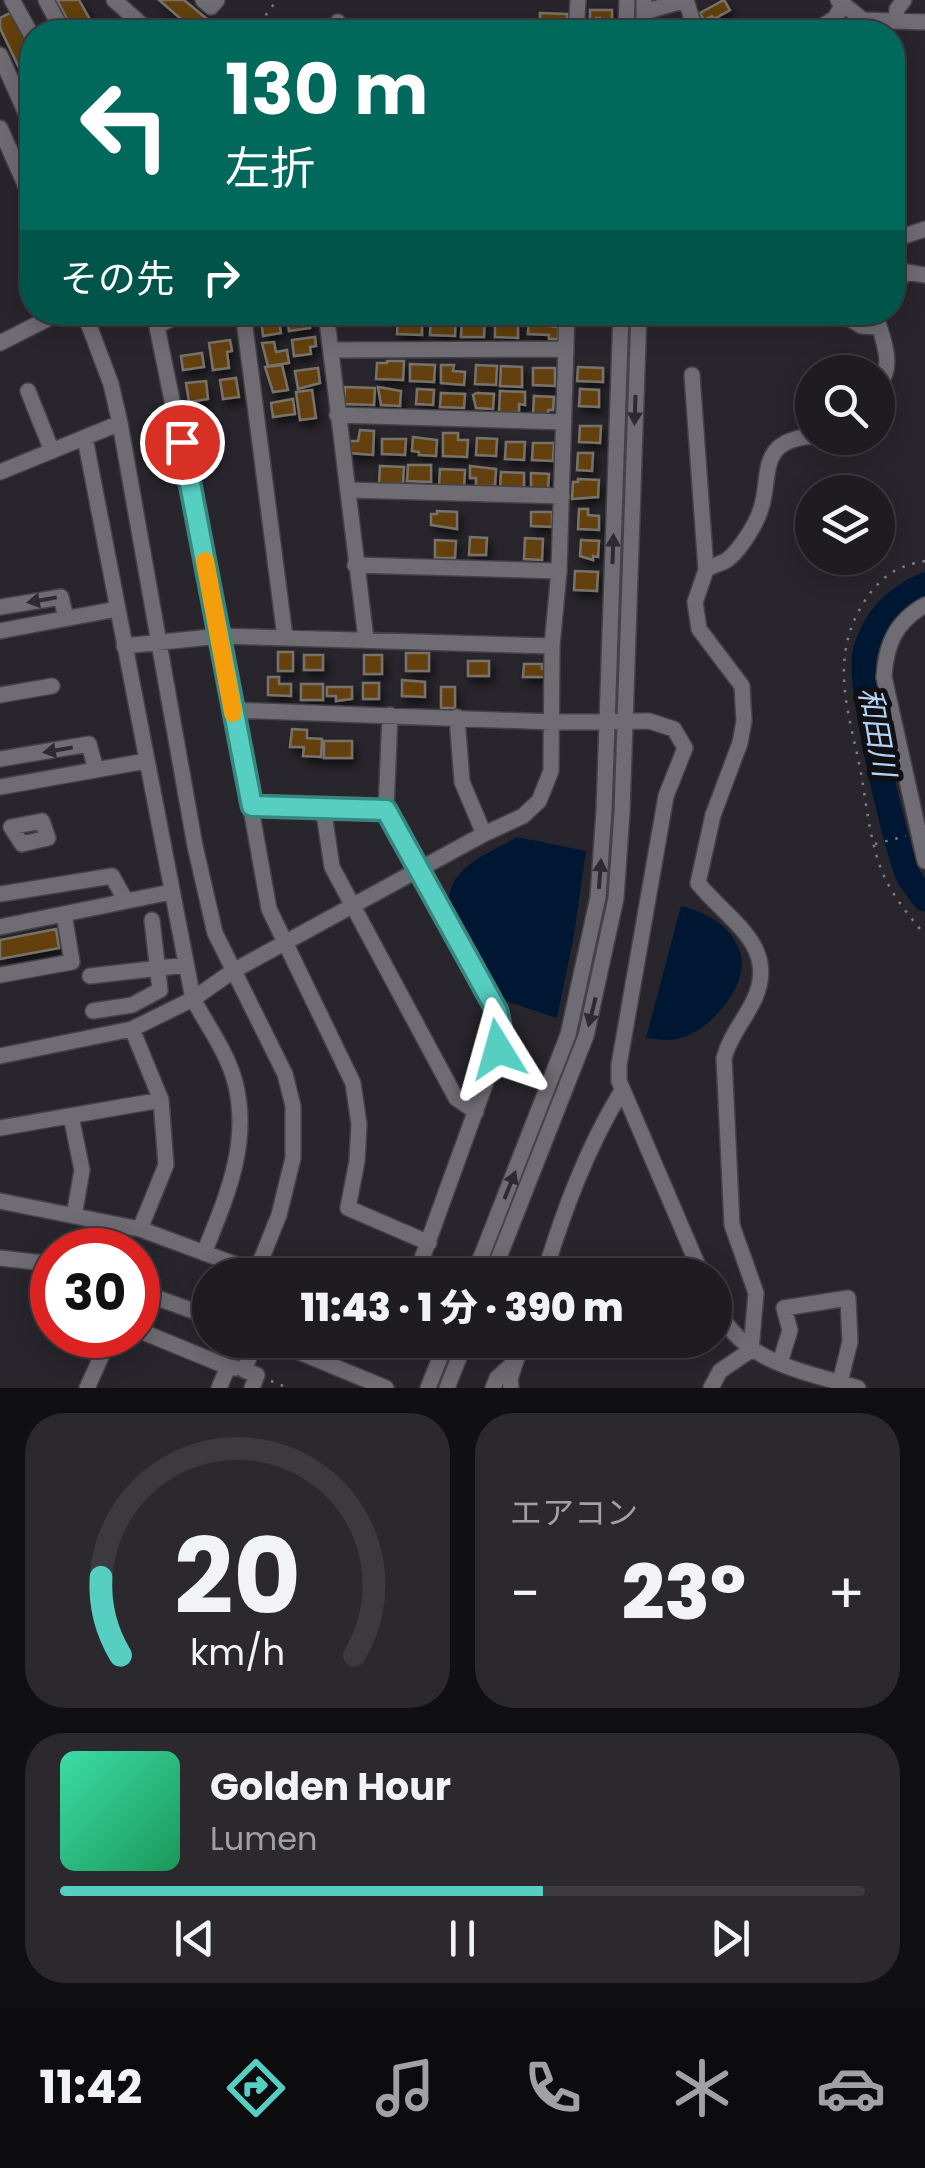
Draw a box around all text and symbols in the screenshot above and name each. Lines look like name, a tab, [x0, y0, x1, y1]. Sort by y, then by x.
text: 130 m	[225, 40, 428, 139]
icon: left	[60, 60, 190, 190]
text: 左折	[225, 137, 315, 200]
icon: right	[194, 250, 249, 305]
text: その先	[60, 252, 174, 305]
map controls	[795, 355, 895, 575]
button: search	[795, 355, 895, 455]
one-way arrow	[627, 394, 643, 426]
pin	[140, 400, 225, 485]
icon: arrive	[155, 415, 210, 470]
button: layers	[795, 475, 895, 575]
one-way arrow	[605, 533, 621, 565]
one-way arrow	[25, 593, 57, 608]
water label: 和田川	[849, 684, 907, 783]
one-way arrow	[42, 743, 73, 758]
one-way arrow	[592, 857, 608, 889]
position arrow	[446, 997, 550, 1101]
one-way arrow	[583, 997, 599, 1028]
one-way arrow	[503, 1169, 519, 1199]
speed limit sign: 30	[30, 1228, 160, 1358]
text: 11:43 · 1 分 · 390 m	[301, 1281, 623, 1334]
text: エアコン	[510, 1490, 638, 1535]
text: 20	[174, 1504, 301, 1649]
text: 23°	[622, 1540, 746, 1645]
text: −	[510, 1555, 540, 1632]
text: +	[827, 1555, 865, 1632]
text: km/h	[190, 1627, 285, 1678]
text: Golden Hour	[210, 1760, 451, 1813]
text: Lumen	[210, 1816, 318, 1861]
icon: previous	[167, 1911, 222, 1966]
icon: pause	[435, 1911, 490, 1966]
icon: next	[703, 1911, 758, 1966]
icon: directions	[221, 2053, 291, 2123]
icon: music	[370, 2053, 440, 2123]
icon: phone	[518, 2053, 588, 2123]
icon: climate	[667, 2053, 737, 2123]
icon: car	[816, 2053, 886, 2123]
text: 11:42	[39, 2056, 142, 2119]

